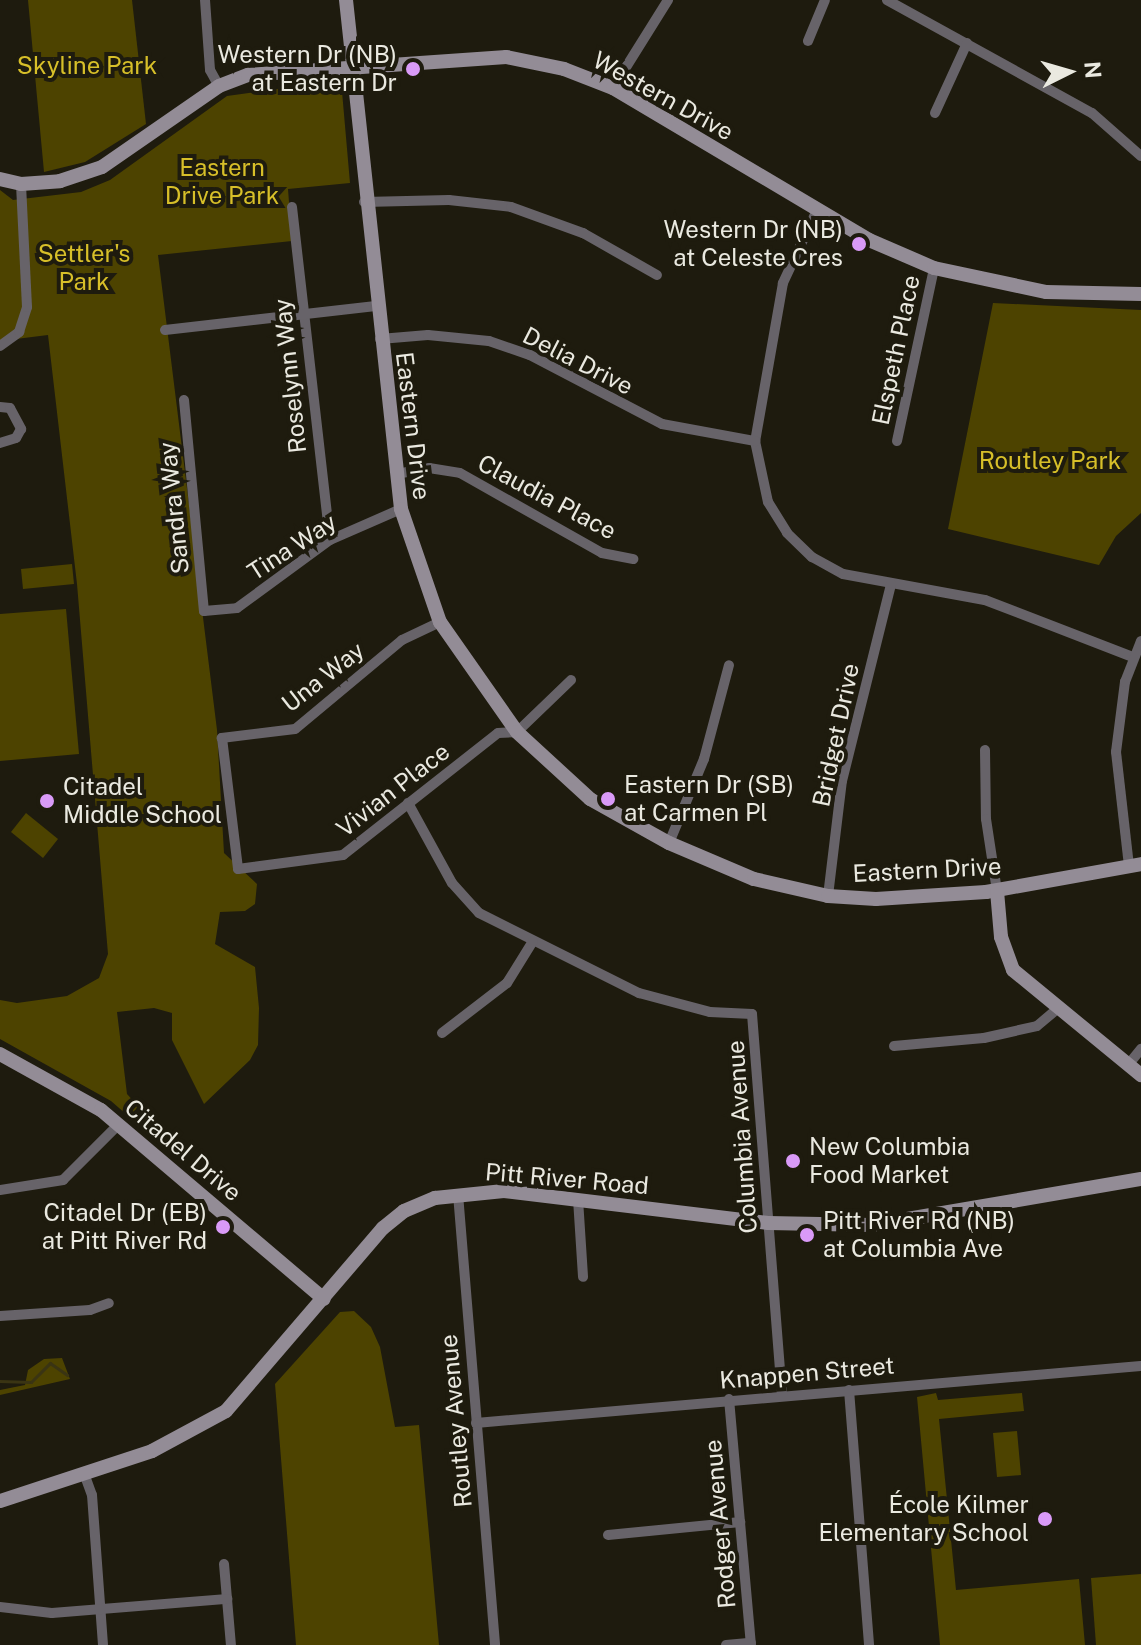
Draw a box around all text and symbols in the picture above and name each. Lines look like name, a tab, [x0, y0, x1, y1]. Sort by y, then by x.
north arrow	[1029, 32, 1109, 112]
place label: Western Dr (NB) at Eastern Dr	[218, 41, 397, 97]
street label: Western Drive	[588, 46, 738, 146]
park label: Skyline Park	[17, 52, 157, 80]
marker: Western Dr (NB) at Eastern Dr	[404, 60, 422, 78]
text: N	[1079, 60, 1107, 80]
park label: Eastern Drive Park	[165, 154, 279, 210]
place label: Western Dr (NB) at Celeste Cres	[664, 216, 843, 272]
marker: Western Dr (NB) at Celeste Cres	[850, 235, 868, 253]
park label: Settler's Park	[38, 240, 130, 296]
street label: Elspeth Place	[866, 273, 926, 427]
street label: Roselynn Way	[268, 297, 312, 455]
street label: Delia Drive	[518, 321, 638, 401]
street label: Eastern Drive	[390, 350, 436, 502]
street label: Sandra Way	[153, 440, 195, 576]
park label: Routley Park	[979, 447, 1121, 475]
street label: Claudia Place	[473, 448, 621, 546]
street label: Tina Way	[242, 507, 342, 587]
street label: Una Way	[276, 636, 370, 718]
street label: Bridget Drive	[807, 661, 865, 809]
street label: Vivian Place	[331, 737, 455, 843]
place label: Eastern Dr (SB) at Carmen Pl	[624, 771, 794, 827]
place label: Citadel Middle School	[63, 773, 222, 829]
marker: Eastern Dr (SB) at Carmen Pl	[599, 790, 617, 808]
marker: Citadel Middle School	[38, 792, 56, 810]
street label: Eastern Drive	[852, 852, 1002, 888]
street label: Columbia Avenue	[721, 1039, 763, 1235]
street label: Citadel Drive	[119, 1093, 247, 1207]
place label: New Columbia Food Market	[809, 1133, 970, 1189]
marker: New Columbia Food Market	[784, 1152, 802, 1170]
street label: Pitt River Road	[484, 1158, 650, 1200]
place label: Citadel Dr (EB) at Pitt River Rd	[42, 1199, 207, 1255]
place label: Pitt River Rd (NB) at Columbia Ave	[823, 1207, 1015, 1263]
marker: Citadel Dr (EB) at Pitt River Rd	[214, 1218, 232, 1236]
marker: Pitt River Rd (NB) at Columbia Ave	[798, 1226, 816, 1244]
street label: Routley Avenue	[434, 1333, 478, 1509]
street label: Knappen Street	[718, 1351, 896, 1395]
street label: Rodger Avenue	[698, 1438, 742, 1610]
place label: École Kilmer Elementary School	[818, 1491, 1029, 1547]
marker: École Kilmer Elementary School	[1036, 1510, 1054, 1528]

